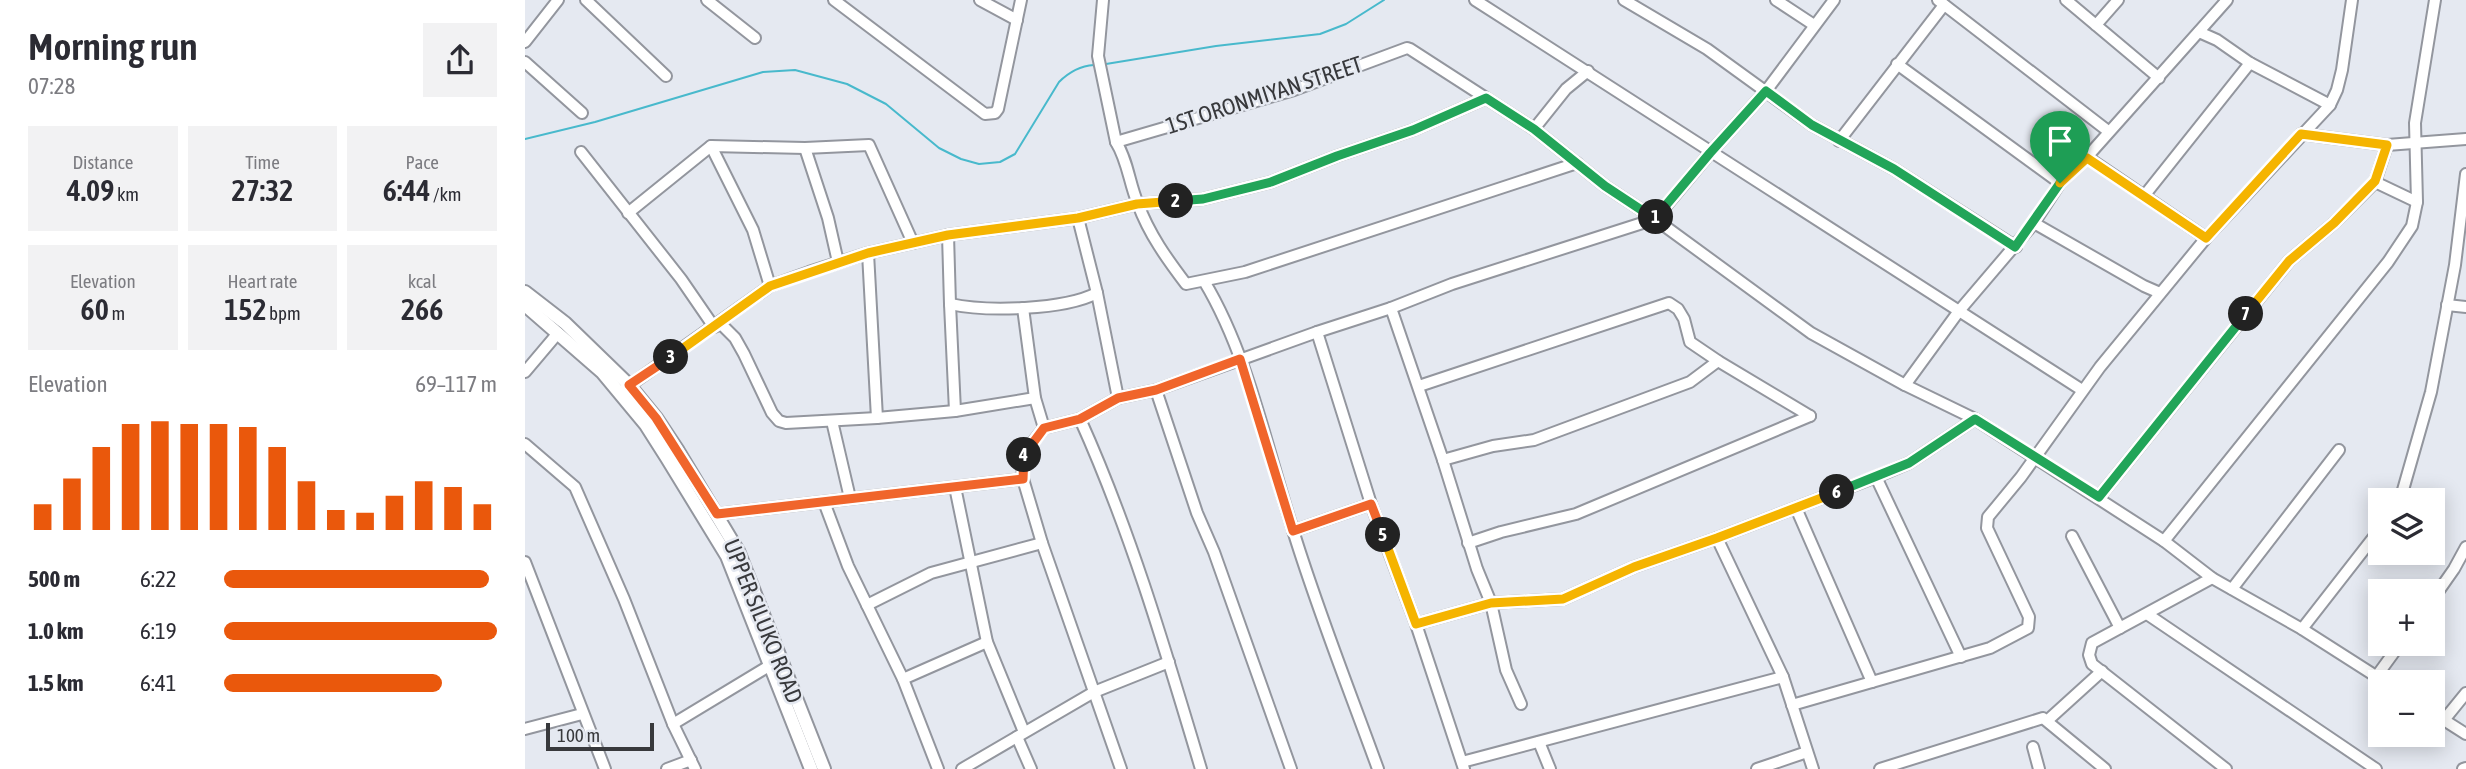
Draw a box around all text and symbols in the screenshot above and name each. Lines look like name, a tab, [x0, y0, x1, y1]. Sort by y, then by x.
button: share	[423, 23, 497, 97]
text: Morning run	[28, 25, 198, 68]
street label: 1ST ORONMIYAN STREET	[1163, 51, 1365, 139]
text: 07:28	[28, 73, 75, 99]
pin	[2030, 111, 2090, 183]
icon: arrive	[2041, 122, 2079, 160]
text: Distance	[72, 151, 133, 173]
text: Time	[245, 151, 280, 173]
text: Pace	[405, 151, 439, 173]
text: 4.09	[67, 173, 114, 207]
text: 27:32	[232, 173, 293, 207]
text: 6:44	[383, 173, 430, 207]
text: km	[114, 183, 139, 205]
text: /km	[430, 183, 462, 205]
pin: 2	[1159, 184, 1193, 218]
text: 2	[1171, 189, 1180, 211]
pin: 1	[1639, 200, 1673, 234]
text: 1	[1651, 205, 1660, 227]
text: Elevation	[70, 270, 136, 292]
text: Heart rate	[228, 270, 297, 292]
text: kcal	[408, 270, 437, 292]
text: 60	[81, 292, 109, 326]
text: 152	[224, 292, 267, 326]
text: 266	[401, 292, 443, 326]
pin: 7	[2229, 296, 2263, 332]
text: m	[109, 302, 125, 324]
text: bpm	[267, 302, 301, 324]
text: 7	[2241, 302, 2250, 324]
pin: 3	[653, 340, 689, 374]
text: 3	[666, 345, 675, 367]
text: Elevation	[28, 371, 108, 397]
text: 69–117 m	[415, 371, 497, 397]
pin: 4	[1007, 438, 1041, 472]
text: 4	[1019, 443, 1028, 465]
pin: 6	[1819, 475, 1855, 510]
text: 6	[1832, 480, 1841, 502]
map controls	[2368, 488, 2445, 747]
button: layers	[2368, 488, 2445, 565]
pin: 5	[1365, 518, 1401, 552]
text: 5	[1378, 523, 1387, 545]
street label: UPPER SILUKO ROAD	[718, 535, 808, 707]
text: 500 m	[28, 566, 80, 592]
text: 6:22	[140, 566, 177, 592]
button: +	[2368, 579, 2445, 656]
text: 1.0 km	[28, 618, 84, 644]
text: 6:19	[140, 618, 177, 644]
text: 1.5 km	[28, 670, 84, 696]
text: 6:41	[140, 670, 177, 696]
button: −	[2368, 670, 2445, 747]
scale bar	[546, 720, 655, 752]
text: 100 m	[557, 724, 600, 746]

